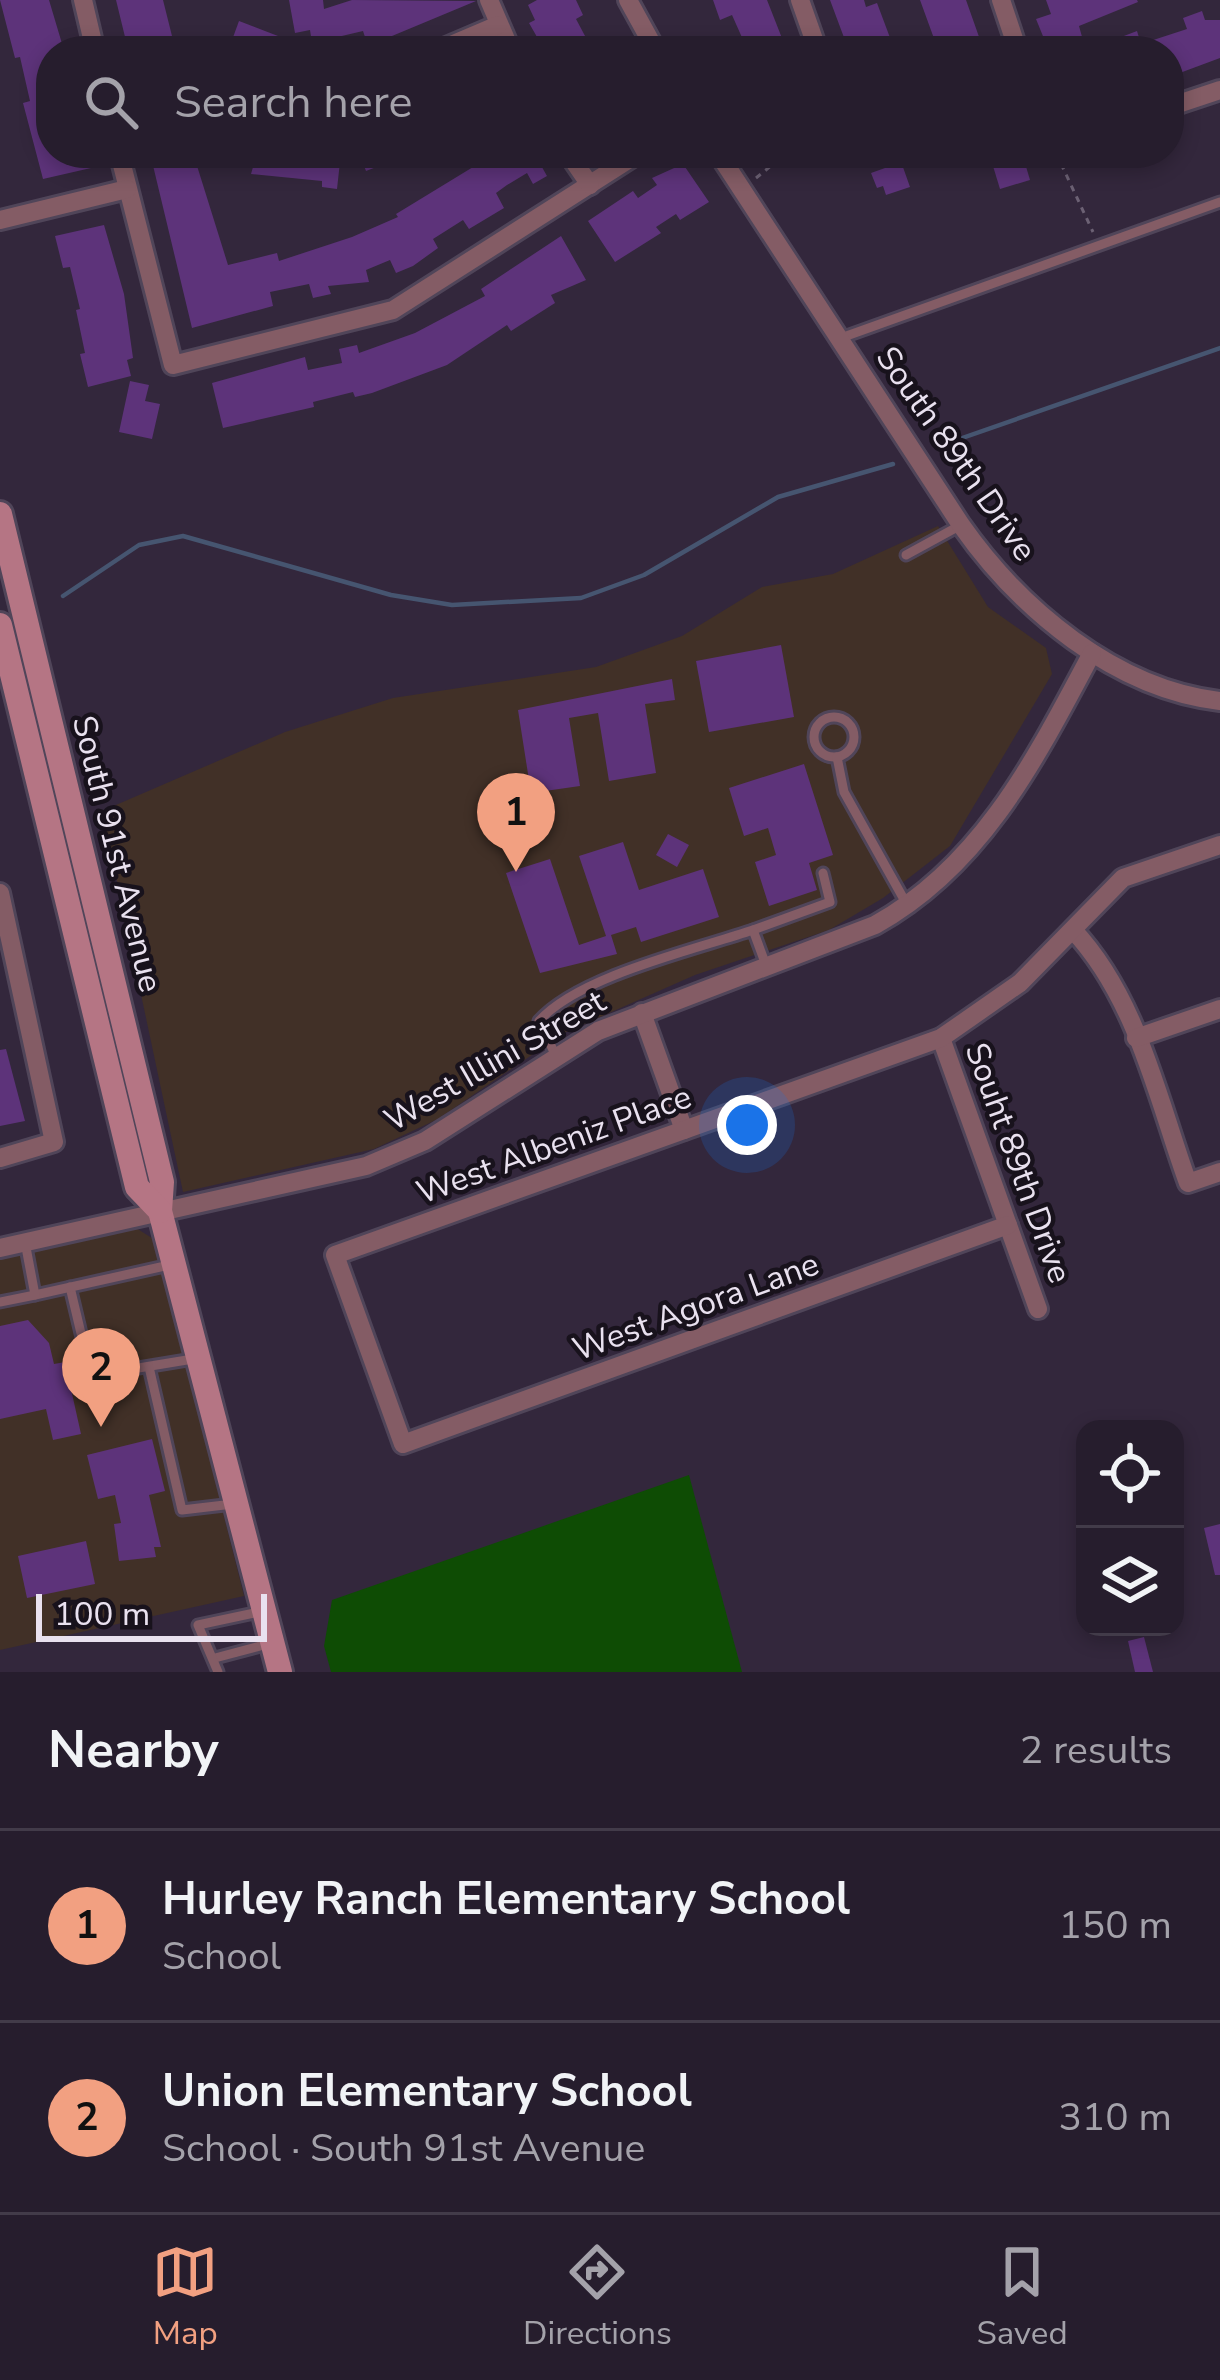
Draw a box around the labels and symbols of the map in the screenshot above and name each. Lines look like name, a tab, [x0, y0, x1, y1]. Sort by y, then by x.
street label: South 89th Drive	[865, 338, 1047, 570]
street label: South 91st Avenue	[61, 711, 173, 997]
pin: 1	[477, 773, 555, 872]
street label: West Illini Street	[376, 979, 614, 1143]
street label: Souht 89th Drive	[954, 1037, 1082, 1289]
street label: West Albeniz Place	[410, 1074, 698, 1216]
your location	[717, 1095, 777, 1155]
street label: West Agora Lane	[567, 1242, 825, 1372]
pin: 2	[62, 1328, 140, 1427]
scale bar	[36, 1588, 267, 1641]

